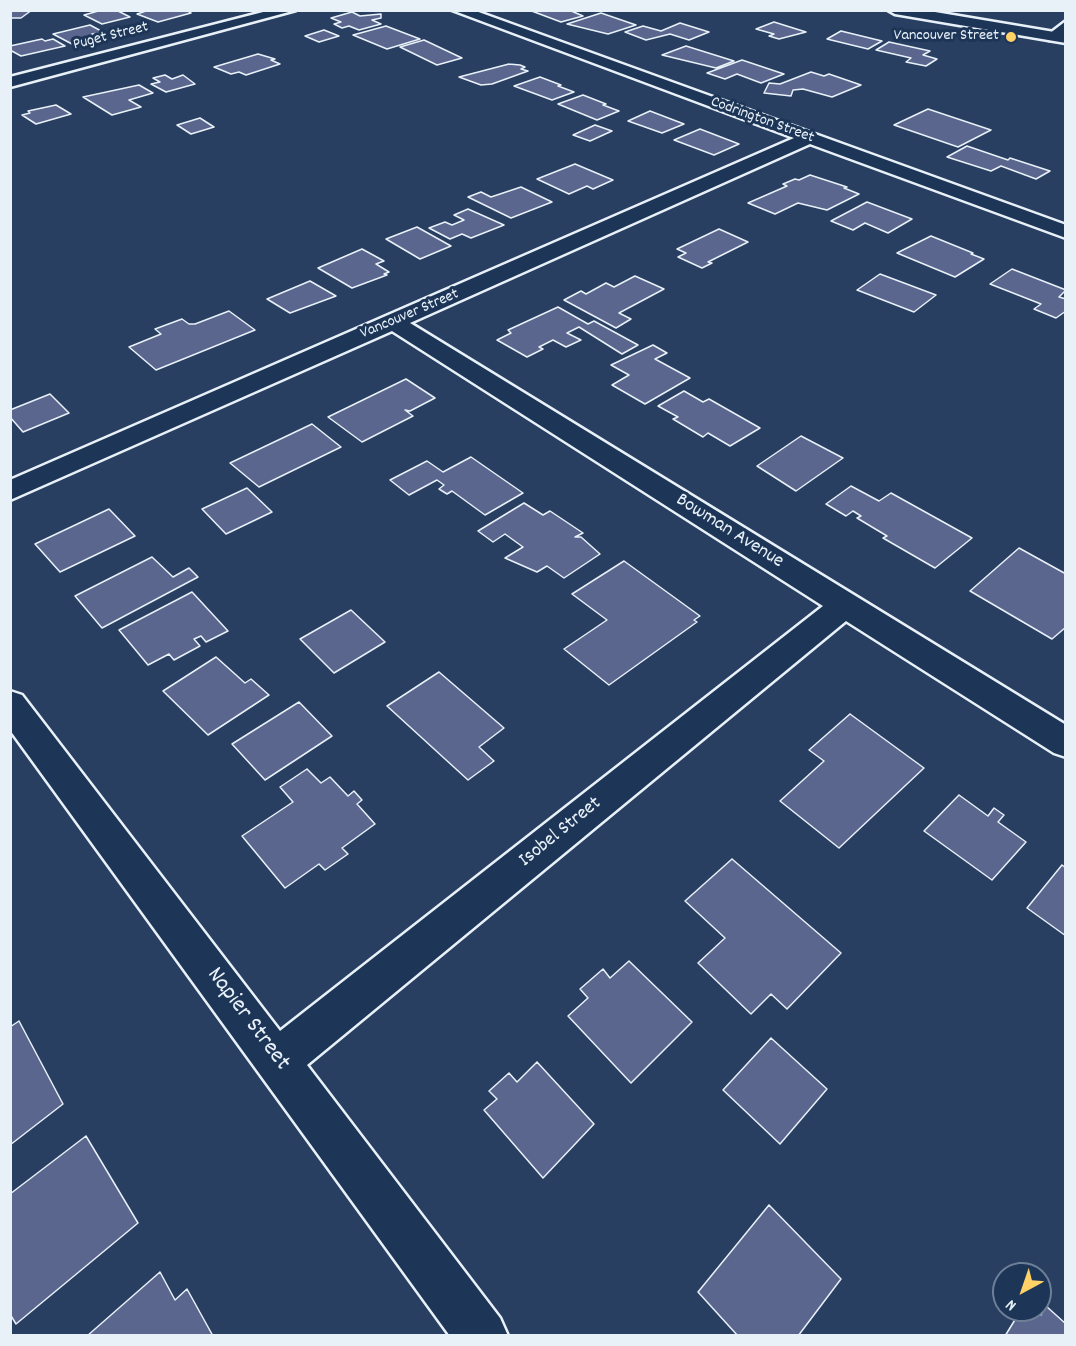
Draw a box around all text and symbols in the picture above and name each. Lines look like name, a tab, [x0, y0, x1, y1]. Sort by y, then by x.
street label: Puget Street	[71, 18, 151, 56]
place label: Vancouver Street	[894, 27, 999, 47]
marker: Vancouver Street	[1004, 30, 1018, 44]
street label: Codrington Street	[708, 93, 816, 149]
street label: Vancouver Street	[358, 286, 462, 344]
street label: Bowman Avenue	[671, 489, 787, 575]
street label: Isobel Street	[515, 793, 607, 873]
street label: Napier Street	[199, 963, 295, 1077]
north arrow	[992, 1262, 1052, 1322]
text: N	[1001, 1293, 1022, 1316]

